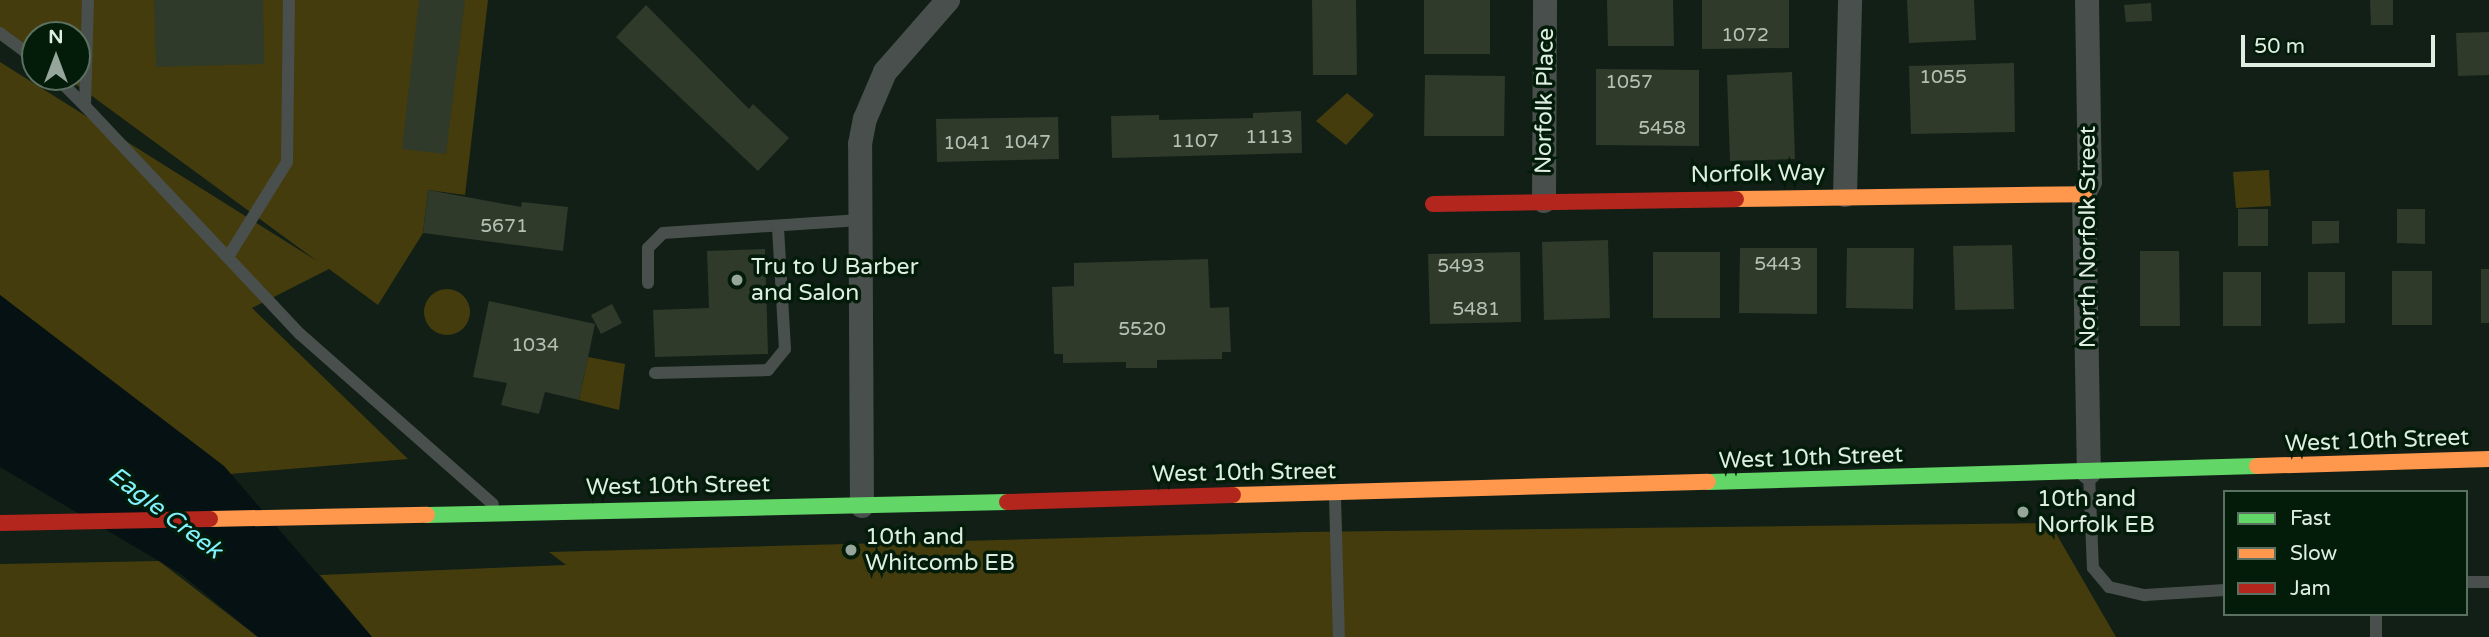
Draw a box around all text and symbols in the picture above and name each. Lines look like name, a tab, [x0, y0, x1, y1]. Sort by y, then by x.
north arrow	[21, 21, 91, 91]
scale bar	[2244, 21, 2438, 65]
house number: 1072	[1721, 25, 1769, 47]
text: N	[48, 26, 64, 48]
street label: Norfolk Place	[1530, 28, 1560, 174]
text: 50 m	[2254, 34, 2305, 59]
house number: 1055	[1919, 67, 1967, 89]
house number: 1057	[1605, 72, 1653, 94]
house number: 5458	[1638, 118, 1686, 140]
street label: North Norfolk Street	[2074, 126, 2102, 348]
house number: 1113	[1245, 127, 1293, 149]
house number: 1107	[1171, 131, 1219, 153]
house number: 1047	[1003, 132, 1051, 154]
house number: 1041	[943, 133, 991, 155]
street label: Norfolk Way	[1690, 159, 1826, 189]
house number: 5671	[480, 216, 528, 238]
place label: Tru to U Barber and Salon	[751, 253, 918, 307]
house number: 5443	[1754, 254, 1802, 276]
house number: 5493	[1437, 256, 1485, 278]
marker: Tru to U Barber and Salon	[729, 272, 745, 288]
house number: 5481	[1452, 299, 1500, 321]
house number: 5520	[1118, 319, 1166, 341]
house number: 1034	[511, 335, 559, 357]
street label: West 10th Street	[2284, 424, 2470, 458]
street label: West 10th Street	[1718, 441, 1904, 475]
street label: West 10th Street	[1152, 458, 1336, 488]
water label: Eagle Creek	[102, 461, 228, 565]
street label: West 10th Street	[586, 471, 770, 501]
place label: 10th and Norfolk EB	[2037, 485, 2155, 539]
legend	[2223, 490, 2468, 616]
marker: 10th and Norfolk EB	[2015, 504, 2031, 520]
text: Fast	[2290, 506, 2331, 531]
place label: 10th and Whitcomb EB	[865, 523, 1015, 577]
text: Slow	[2290, 541, 2337, 566]
marker: 10th and Whitcomb EB	[843, 542, 859, 558]
text: Jam	[2290, 576, 2331, 601]

